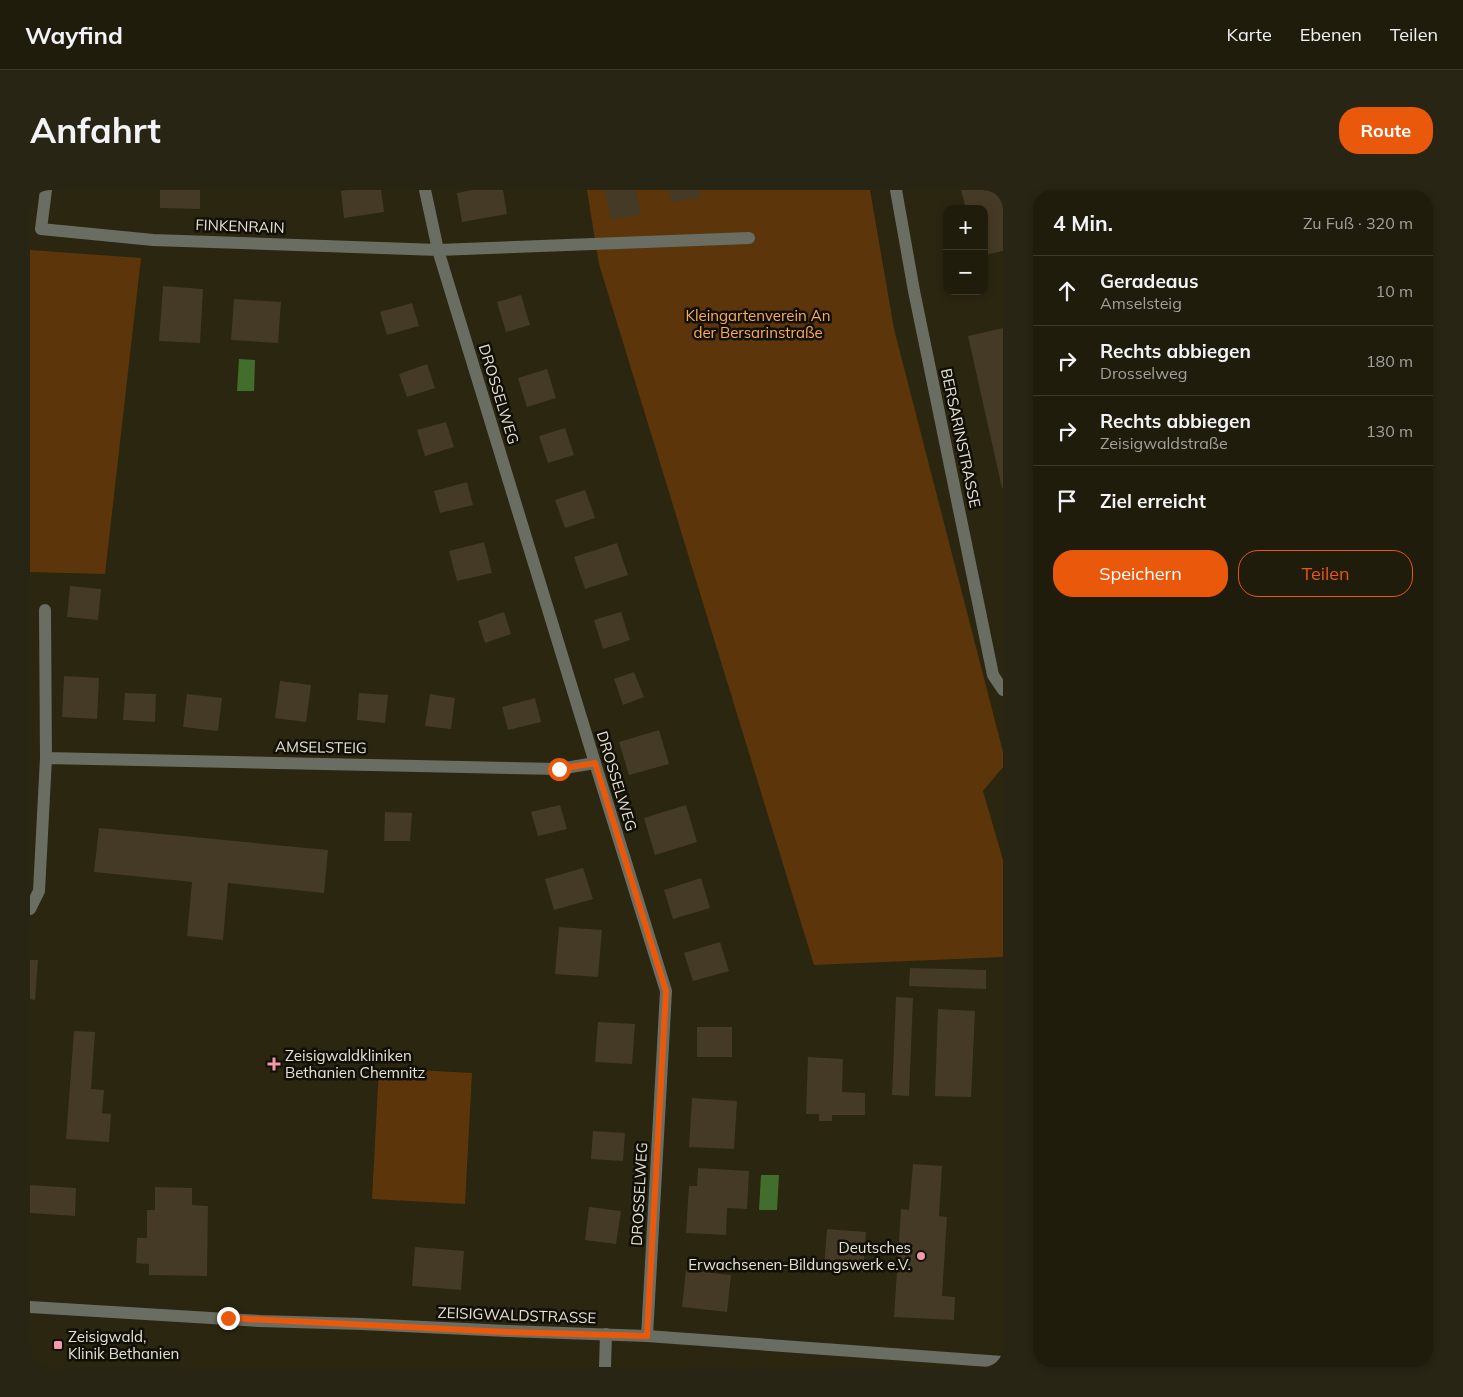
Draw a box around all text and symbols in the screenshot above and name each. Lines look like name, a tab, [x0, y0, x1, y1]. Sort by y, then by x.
text: Wayfind	[25, 20, 123, 50]
text: Karte	[1226, 23, 1272, 46]
text: Ebenen	[1300, 23, 1362, 46]
text: Teilen	[1390, 23, 1438, 46]
button: Route	[1339, 107, 1433, 154]
text: Anfahrt	[30, 108, 161, 152]
map controls	[943, 205, 988, 295]
button: +	[943, 205, 988, 250]
text: 4 Min.	[1053, 210, 1113, 236]
text: Zu Fuß · 320 m	[1303, 213, 1413, 233]
street label: FINKENRAIN	[195, 215, 285, 237]
button: −	[943, 250, 988, 295]
text: Geradeaus	[1100, 269, 1198, 293]
icon: ahead	[1053, 277, 1081, 305]
text: 10 m	[1376, 281, 1413, 301]
text: Amselsteig	[1100, 293, 1182, 313]
park label: Kleingartenverein An der Bersarinstraße	[685, 306, 831, 342]
text: Rechts abbiegen	[1100, 339, 1251, 363]
street label: DROSSELWEG	[475, 342, 523, 446]
icon: right	[1053, 347, 1081, 375]
text: 180 m	[1366, 351, 1413, 371]
text: Drosselweg	[1100, 363, 1187, 383]
street label: BERSARINSTRASSE	[937, 367, 985, 510]
text: Rechts abbiegen	[1100, 409, 1251, 433]
icon: right	[1053, 417, 1081, 445]
text: 130 m	[1366, 421, 1413, 441]
text: Zeisigwaldstraße	[1100, 433, 1228, 453]
icon: arrive	[1053, 487, 1081, 515]
text: Ziel erreicht	[1100, 489, 1206, 513]
button: Speichern	[1053, 550, 1228, 597]
button: Teilen	[1238, 550, 1413, 597]
street label: DROSSELWEG	[593, 729, 641, 833]
street label: AMSELSTEIG	[275, 737, 367, 757]
route start	[548, 758, 571, 781]
place label: Zeisigwaldkliniken Bethanien Chemnitz	[285, 1046, 426, 1082]
marker: Zeisigwaldkliniken Bethanien Chemnitz	[267, 1057, 281, 1071]
street label: DROSSELWEG	[627, 1142, 651, 1246]
place label: Deutsches Erwachsenen-Bildungswerk e.V.	[688, 1238, 911, 1274]
marker: Deutsches Erwachsenen-Bildungswerk e.V.	[915, 1250, 927, 1262]
street label: ZEISIGWALDSTRASSE	[437, 1303, 597, 1327]
route end	[217, 1307, 240, 1330]
place label: Zeisigwald, Klinik Bethanien	[68, 1327, 179, 1363]
marker: Zeisigwald, Klinik Bethanien	[52, 1339, 64, 1351]

